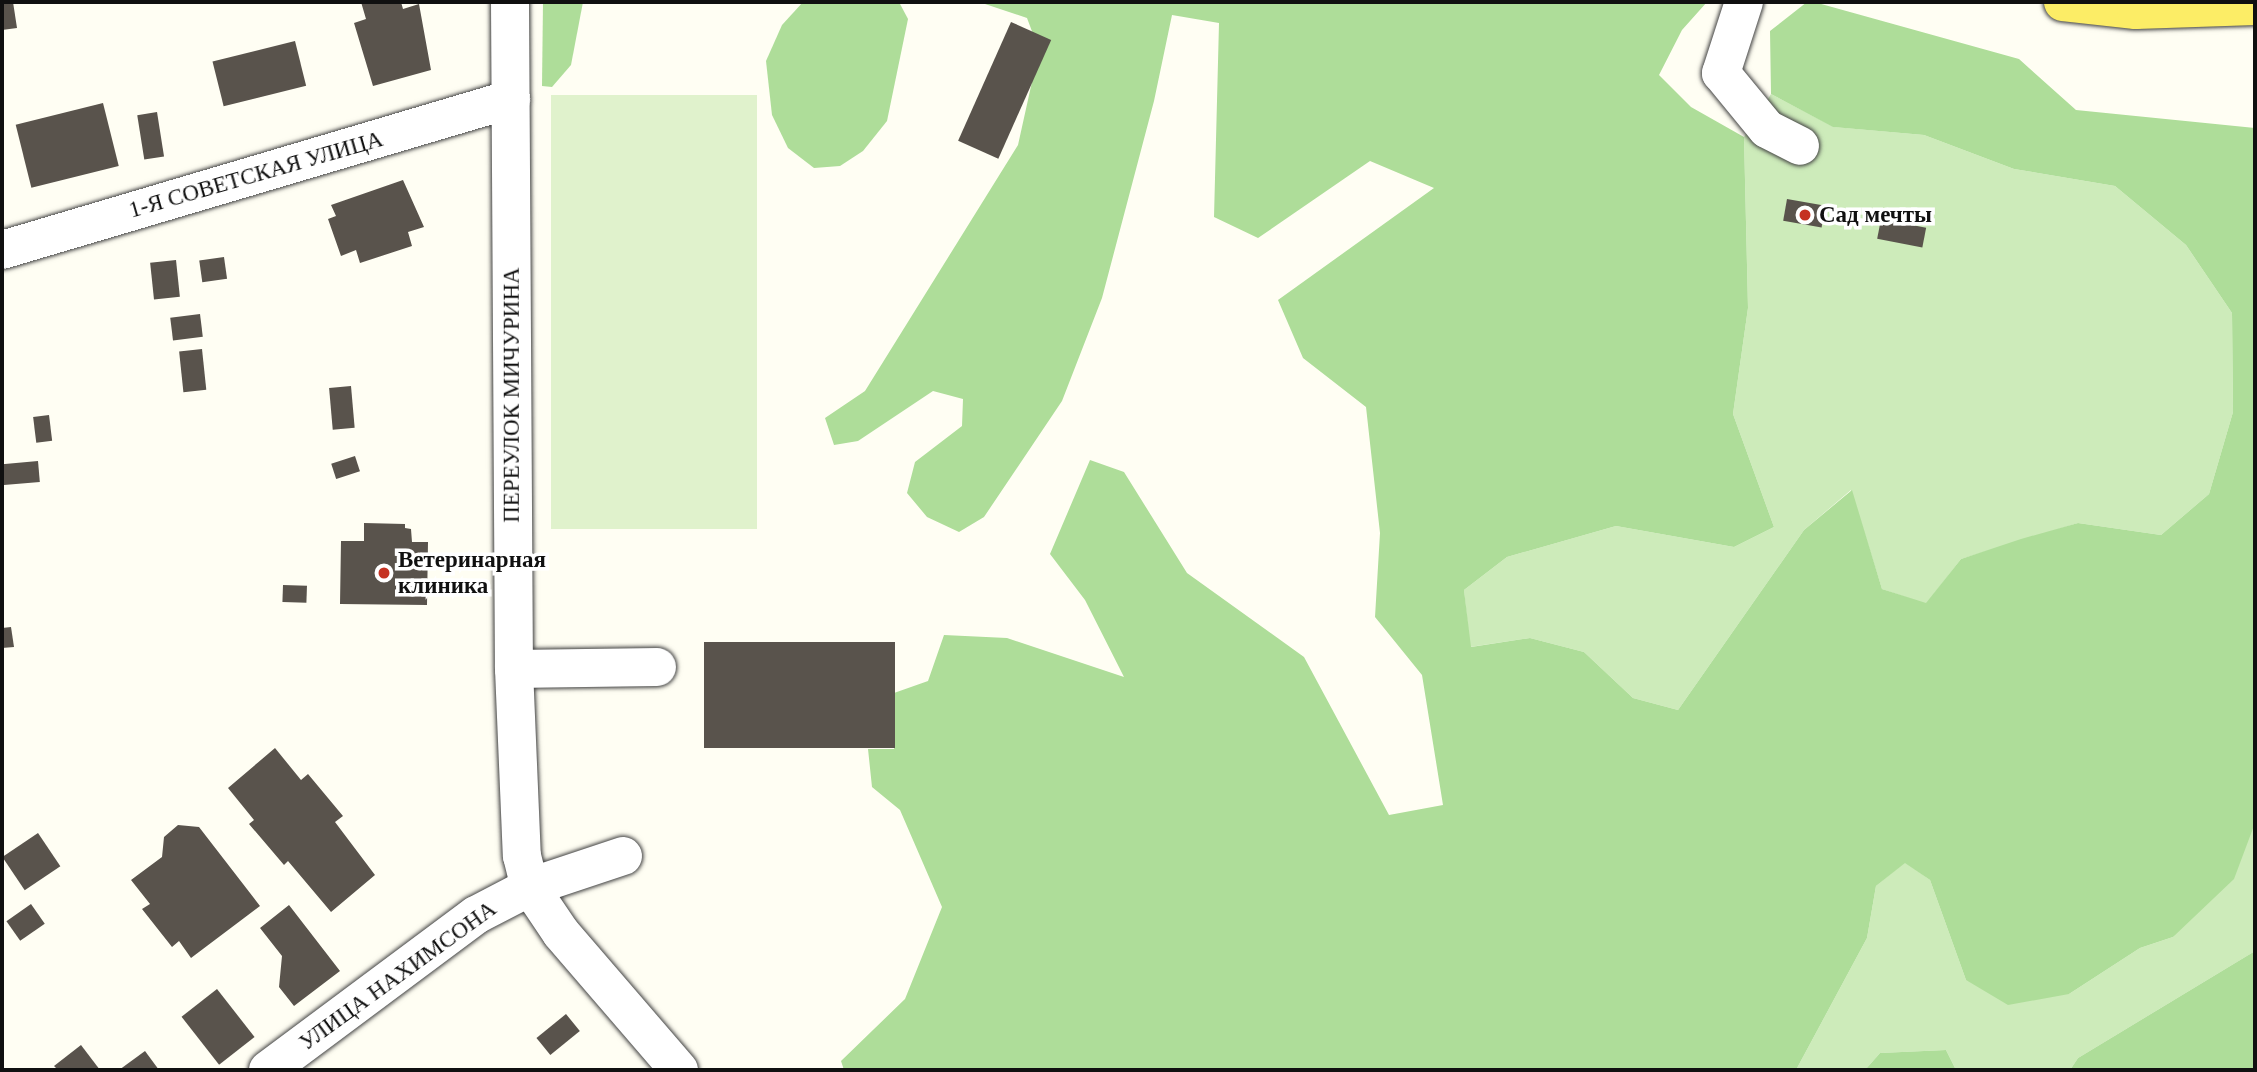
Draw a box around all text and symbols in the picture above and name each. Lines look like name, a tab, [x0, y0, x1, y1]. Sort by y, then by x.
street label: 1-Я СОВЕТСКАЯ УЛИЦА	[126, 125, 386, 225]
place label: Сад мечты	[1819, 201, 1932, 229]
marker: Сад мечты	[1797, 207, 1813, 223]
street label: ПЕРЕУЛОК МИЧУРИНА	[498, 267, 526, 523]
place label: Ветеринарная клиника	[398, 546, 546, 600]
marker: Ветеринарная клиника	[376, 565, 392, 581]
street label: УЛИЦА НАХИМСОНА	[294, 895, 502, 1057]

